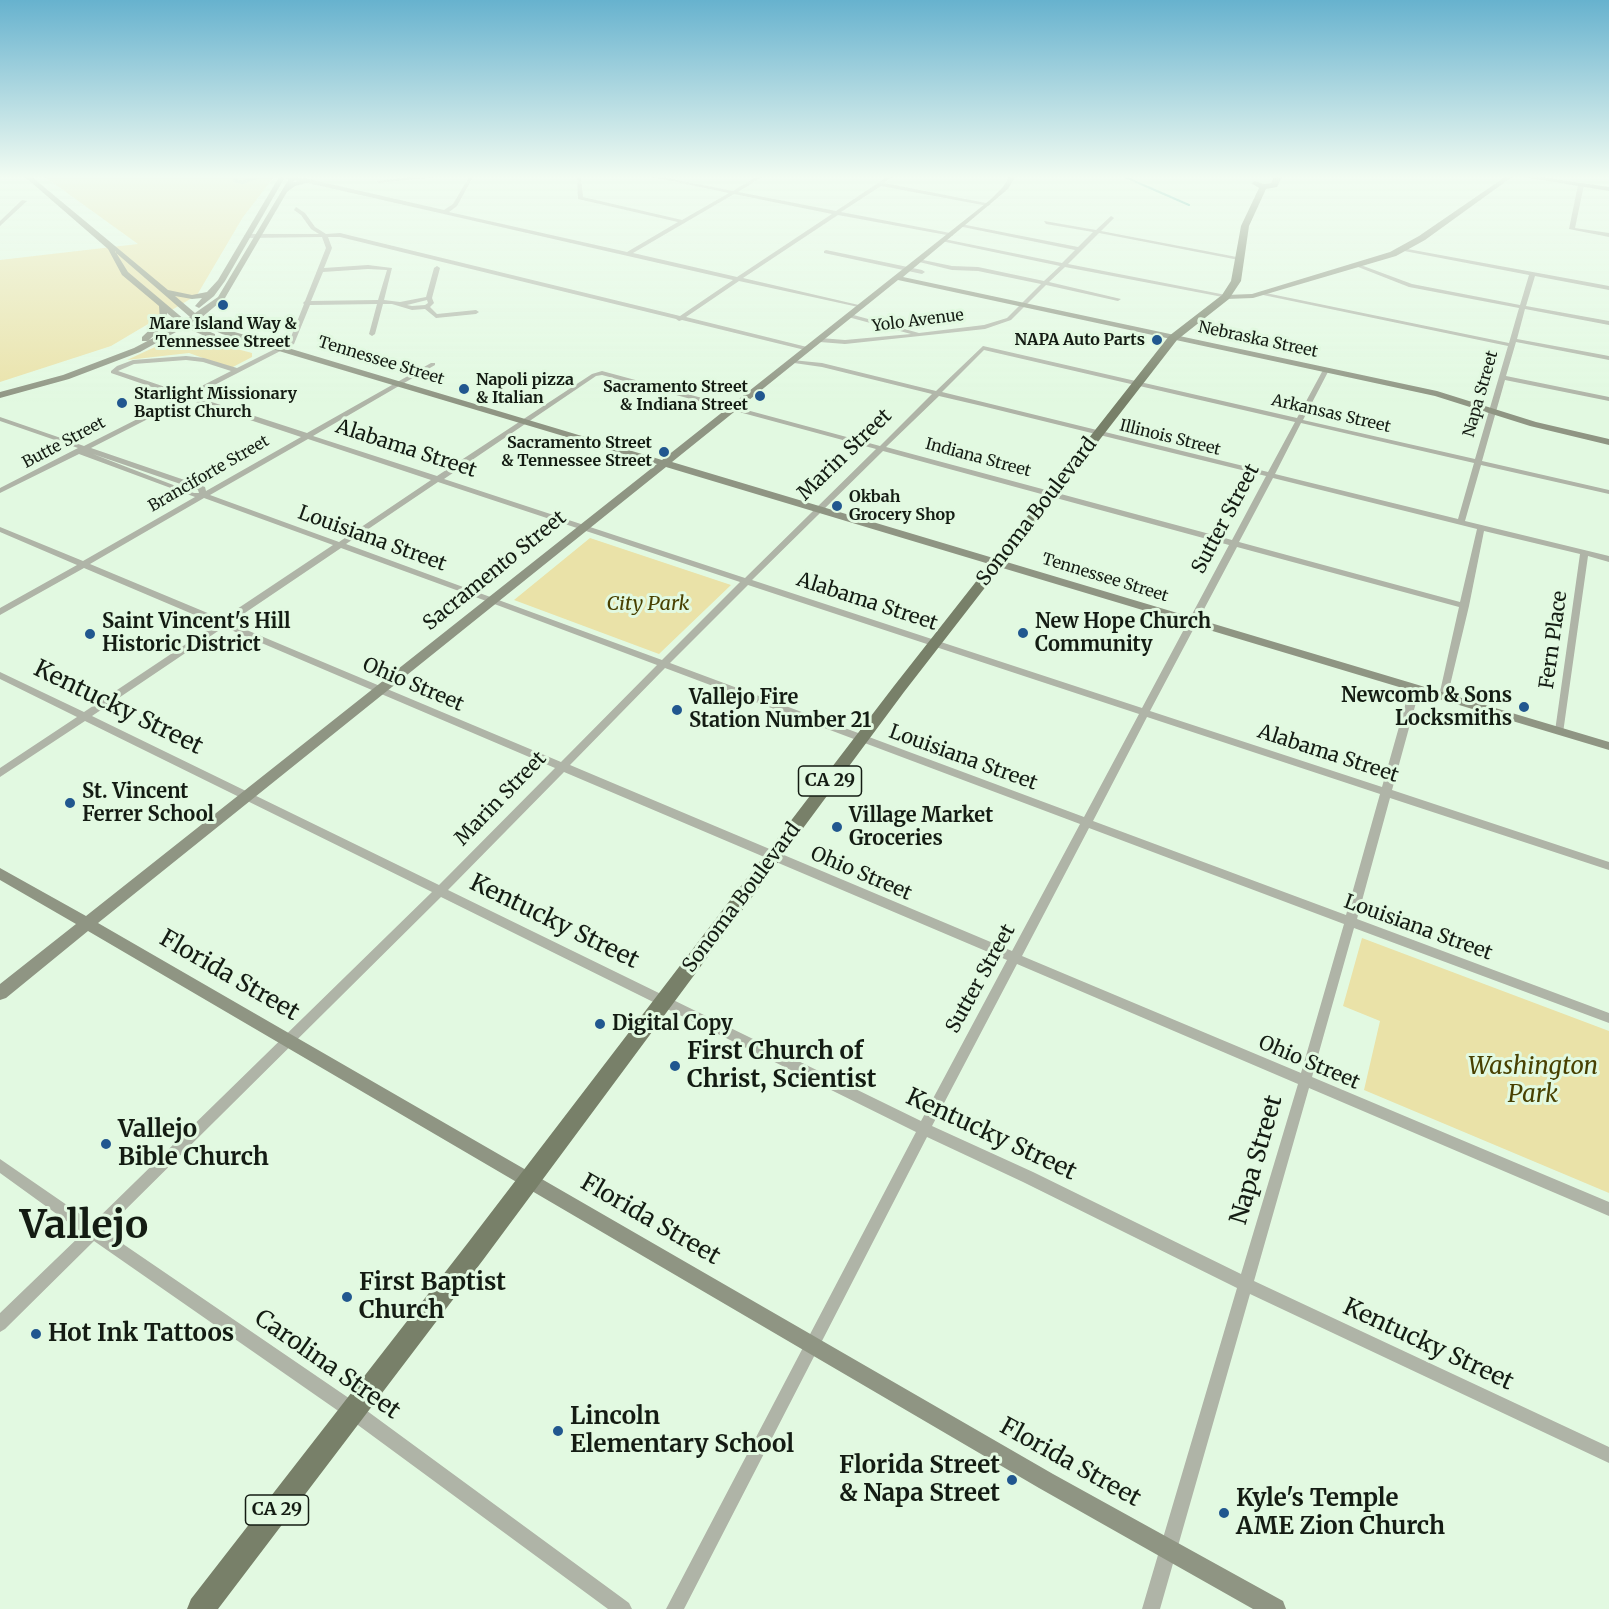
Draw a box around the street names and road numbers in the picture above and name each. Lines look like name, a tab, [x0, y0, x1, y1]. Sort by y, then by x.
street label: Yolo Avenue	[871, 306, 965, 336]
street label: Nebraska Street	[1197, 318, 1319, 362]
street label: Tennessee Street	[316, 333, 446, 389]
street label: Napa Street	[1460, 349, 1502, 439]
street label: Arkansas Street	[1270, 391, 1392, 437]
street label: Marin Street	[793, 404, 897, 506]
street label: Butte Street	[19, 413, 109, 473]
street label: Alabama Street	[333, 415, 479, 483]
street label: Illinois Street	[1117, 416, 1223, 460]
street label: Branciforte Street	[145, 432, 273, 516]
street label: Sonoma Boulevard	[972, 433, 1102, 591]
street label: Indiana Street	[923, 435, 1033, 481]
street label: Sutter Street	[1187, 460, 1265, 578]
street label: Louisiana Street	[295, 501, 449, 577]
street label: Sacramento Street	[419, 506, 571, 636]
street label: Tennessee Street	[1040, 550, 1170, 606]
street label: Alabama Street	[794, 568, 940, 636]
street label: Fern Place	[1535, 589, 1573, 691]
street label: Ohio Street	[359, 653, 467, 717]
street label: Kentucky Street	[29, 655, 207, 761]
street label: Louisiana Street	[886, 720, 1040, 796]
street label: Alabama Street	[1255, 720, 1401, 788]
street label: Marin Street	[450, 747, 552, 851]
road number: CA 29	[798, 766, 862, 796]
street label: Sonoma Boulevard	[678, 818, 806, 978]
street label: Ohio Street	[807, 842, 915, 906]
street label: Kentucky Street	[465, 869, 643, 975]
street label: Louisiana Street	[1341, 890, 1495, 966]
street label: Sutter Street	[941, 920, 1021, 1038]
street label: Florida Street	[154, 924, 304, 1028]
street label: Ohio Street	[1255, 1031, 1363, 1095]
street label: Kentucky Street	[901, 1083, 1081, 1187]
street label: Napa Street	[1225, 1092, 1289, 1228]
street label: Florida Street	[575, 1168, 725, 1272]
street label: Kentucky Street	[1338, 1293, 1518, 1397]
street label: Carolina Street	[249, 1304, 405, 1426]
street label: Florida Street	[995, 1413, 1145, 1513]
road number: CA 29	[246, 1495, 308, 1525]

